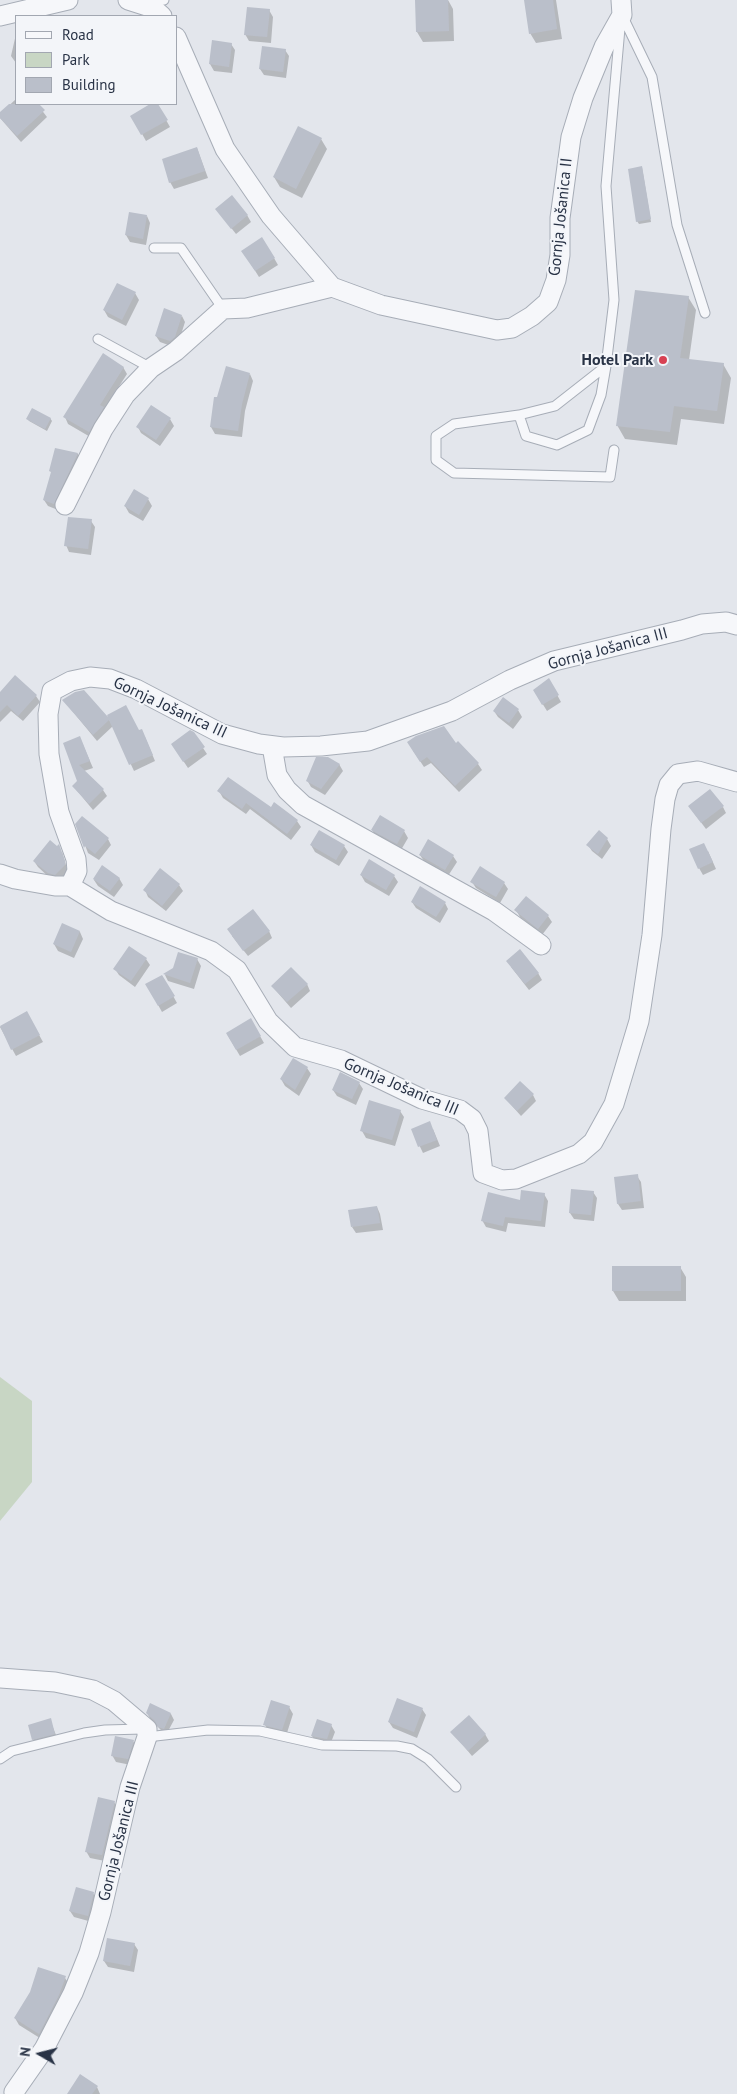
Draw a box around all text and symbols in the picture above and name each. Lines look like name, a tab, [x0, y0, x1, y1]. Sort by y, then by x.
legend	[15, 15, 178, 105]
text: Road	[62, 25, 94, 44]
text: Park	[62, 50, 90, 69]
text: Building	[62, 75, 116, 94]
street label: Gornja Jošanica II	[545, 157, 577, 277]
place label: Hotel Park	[582, 350, 653, 370]
marker: Hotel Park	[657, 354, 669, 366]
street label: Gornja Jošanica III	[546, 624, 670, 674]
street label: Gornja Jošanica III	[110, 673, 230, 743]
street label: Gornja Jošanica III	[340, 1054, 462, 1120]
street label: Gornja Jošanica III	[95, 1779, 143, 1903]
north arrow	[15, 2029, 65, 2079]
text: N	[16, 2046, 35, 2058]

